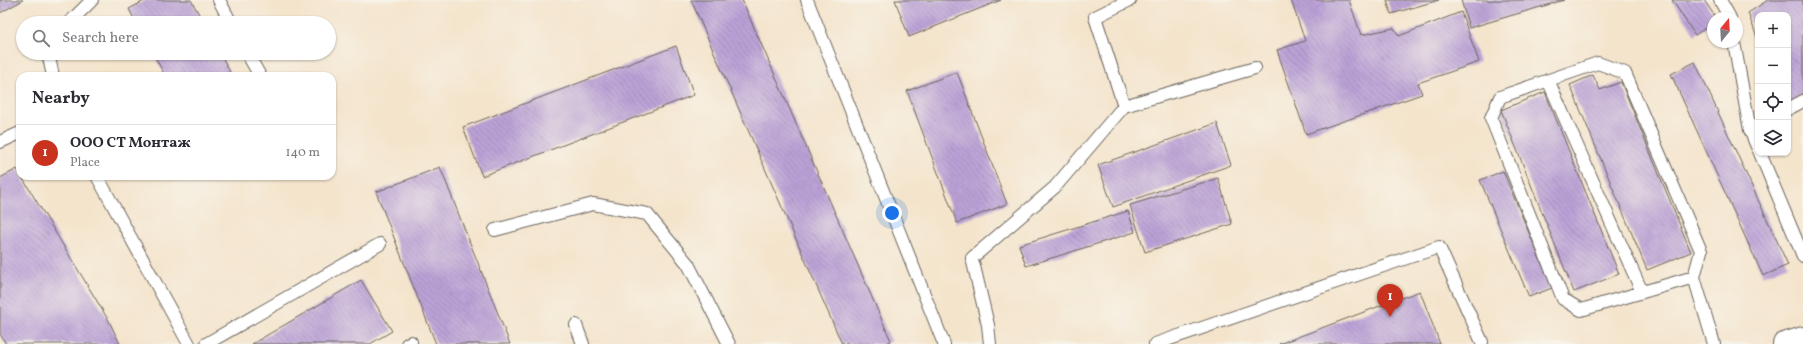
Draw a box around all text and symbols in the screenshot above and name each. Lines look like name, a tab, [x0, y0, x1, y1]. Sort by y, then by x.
north arrow	[1707, 12, 1743, 48]
map controls	[1755, 12, 1791, 156]
button: +	[1755, 12, 1791, 48]
search box	[16, 16, 336, 60]
icon: search	[30, 27, 52, 49]
text: Search here	[62, 28, 139, 49]
button: −	[1755, 48, 1791, 84]
button: locate	[1755, 84, 1791, 120]
text: Nearby	[32, 87, 90, 110]
button: layers	[1755, 120, 1791, 156]
text: ООО СТ Монтаж	[70, 133, 191, 154]
text: 1	[42, 144, 48, 162]
text: 140 m	[286, 144, 320, 162]
text: Place	[70, 154, 100, 172]
your location	[882, 203, 902, 223]
pin: 1	[1377, 284, 1403, 317]

